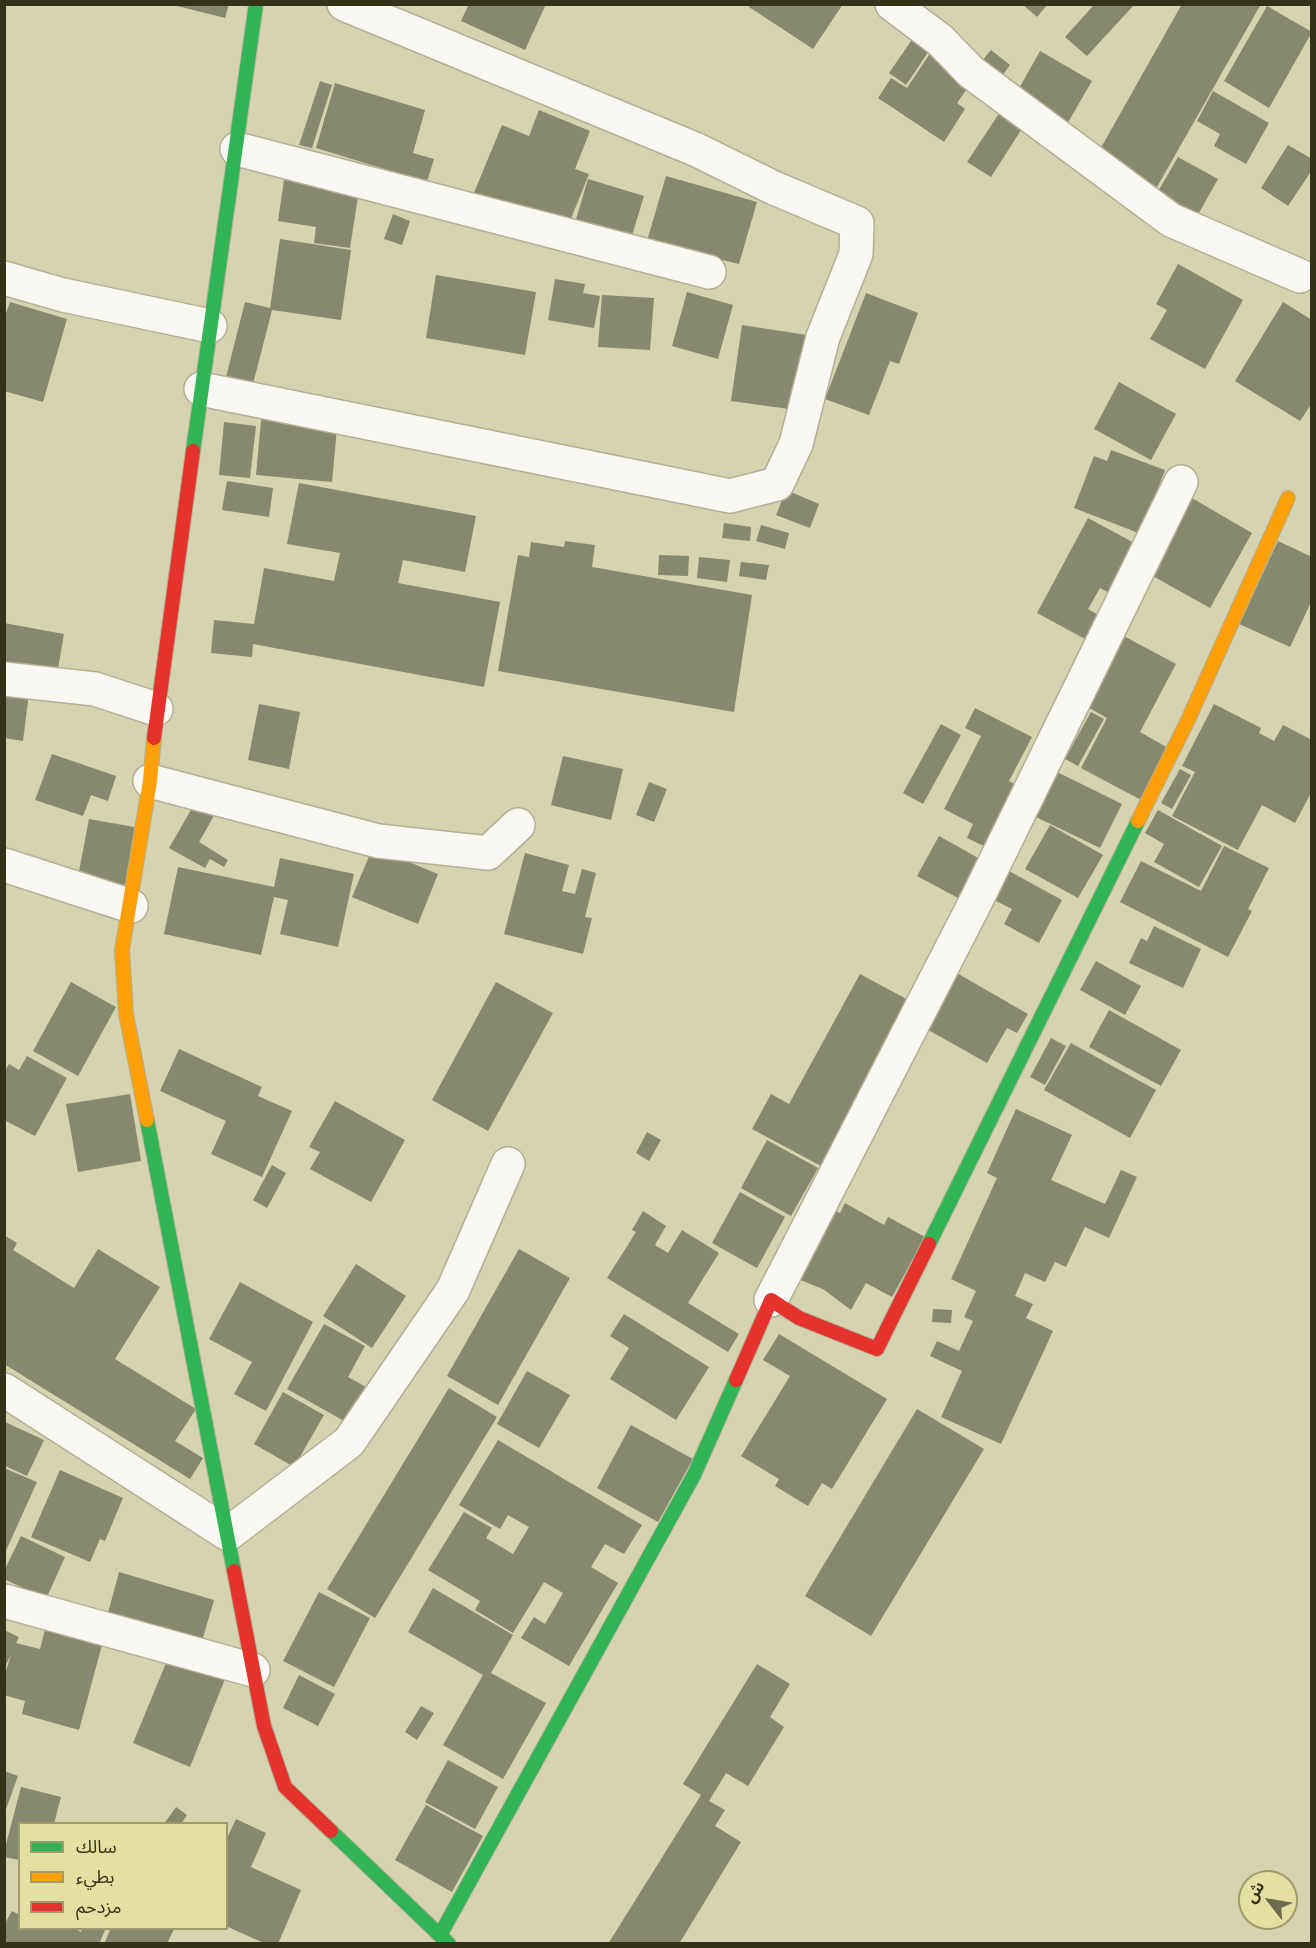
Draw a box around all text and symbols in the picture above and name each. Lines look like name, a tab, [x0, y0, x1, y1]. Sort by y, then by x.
legend	[18, 1822, 228, 1930]
text: سالك	[76, 1835, 117, 1857]
text: بطيء	[76, 1865, 114, 1887]
north arrow	[1238, 1870, 1298, 1930]
text: ش	[1240, 1877, 1268, 1906]
text: مزدحم	[76, 1895, 121, 1917]

